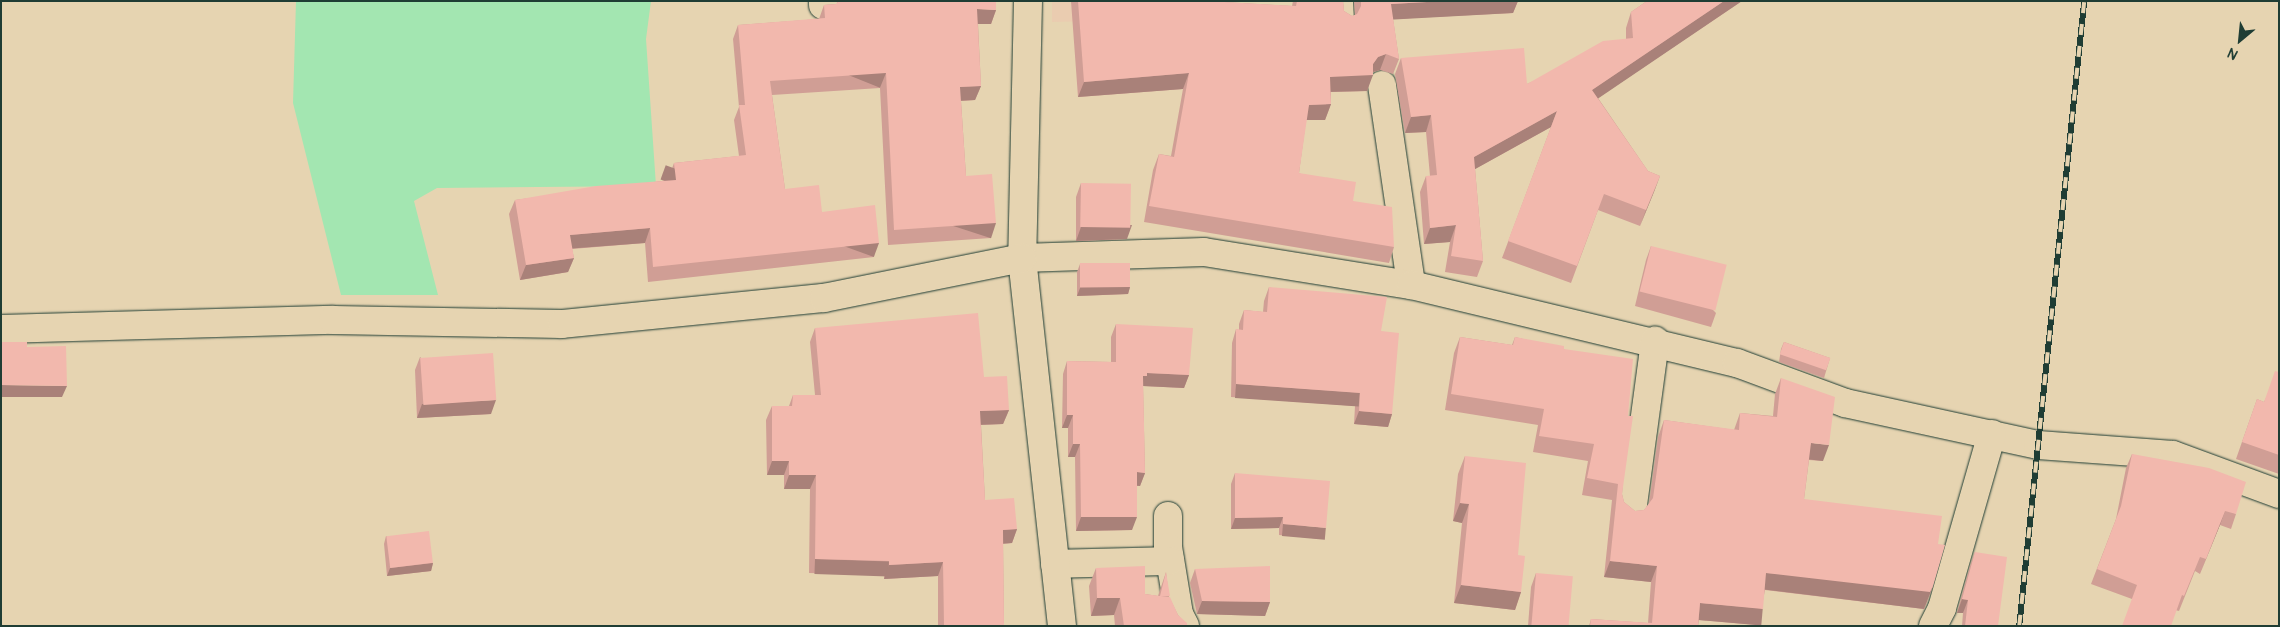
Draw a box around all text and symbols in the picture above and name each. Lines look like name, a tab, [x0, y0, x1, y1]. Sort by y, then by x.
north arrow	[2215, 15, 2265, 65]
text: N	[2225, 44, 2241, 63]

